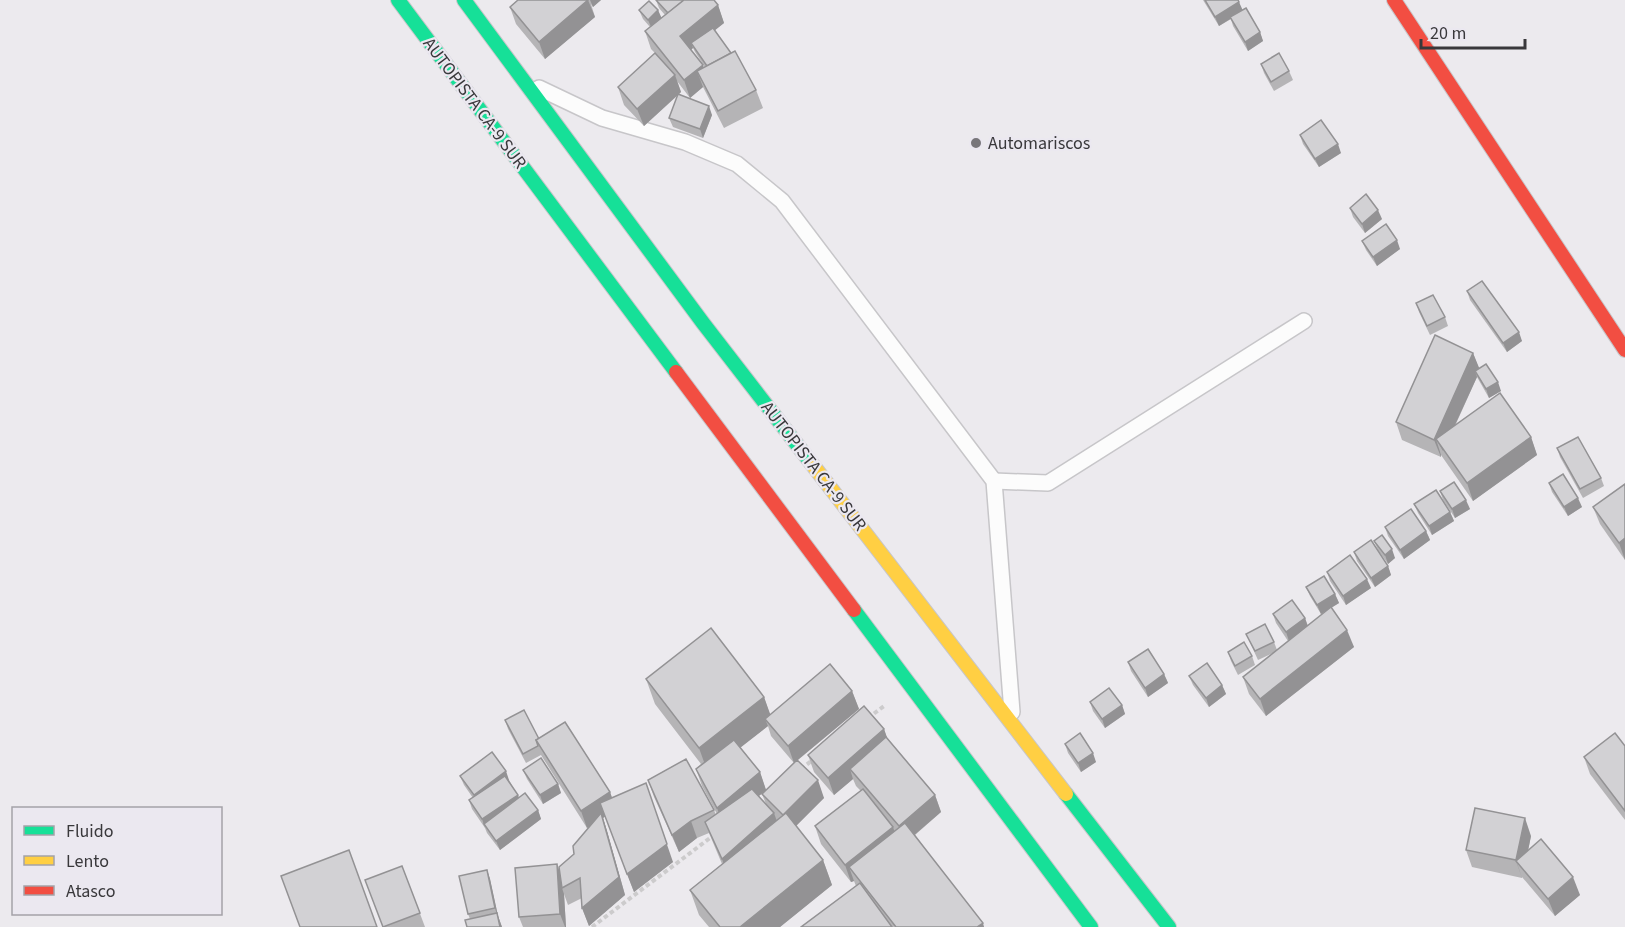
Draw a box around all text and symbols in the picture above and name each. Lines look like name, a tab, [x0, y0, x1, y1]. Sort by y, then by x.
scale bar	[1421, 12, 1524, 50]
text: 20 m	[1430, 21, 1466, 46]
street label: AUTOPISTA CA-9 SUR	[417, 33, 532, 174]
place label: Automariscos	[988, 131, 1090, 156]
marker: Automariscos	[969, 136, 983, 150]
street label: AUTOPISTA CA-9 SUR	[755, 396, 872, 536]
legend	[12, 807, 222, 915]
text: Fluido	[66, 819, 113, 844]
text: Lento	[66, 849, 109, 874]
text: Atasco	[66, 879, 115, 904]

